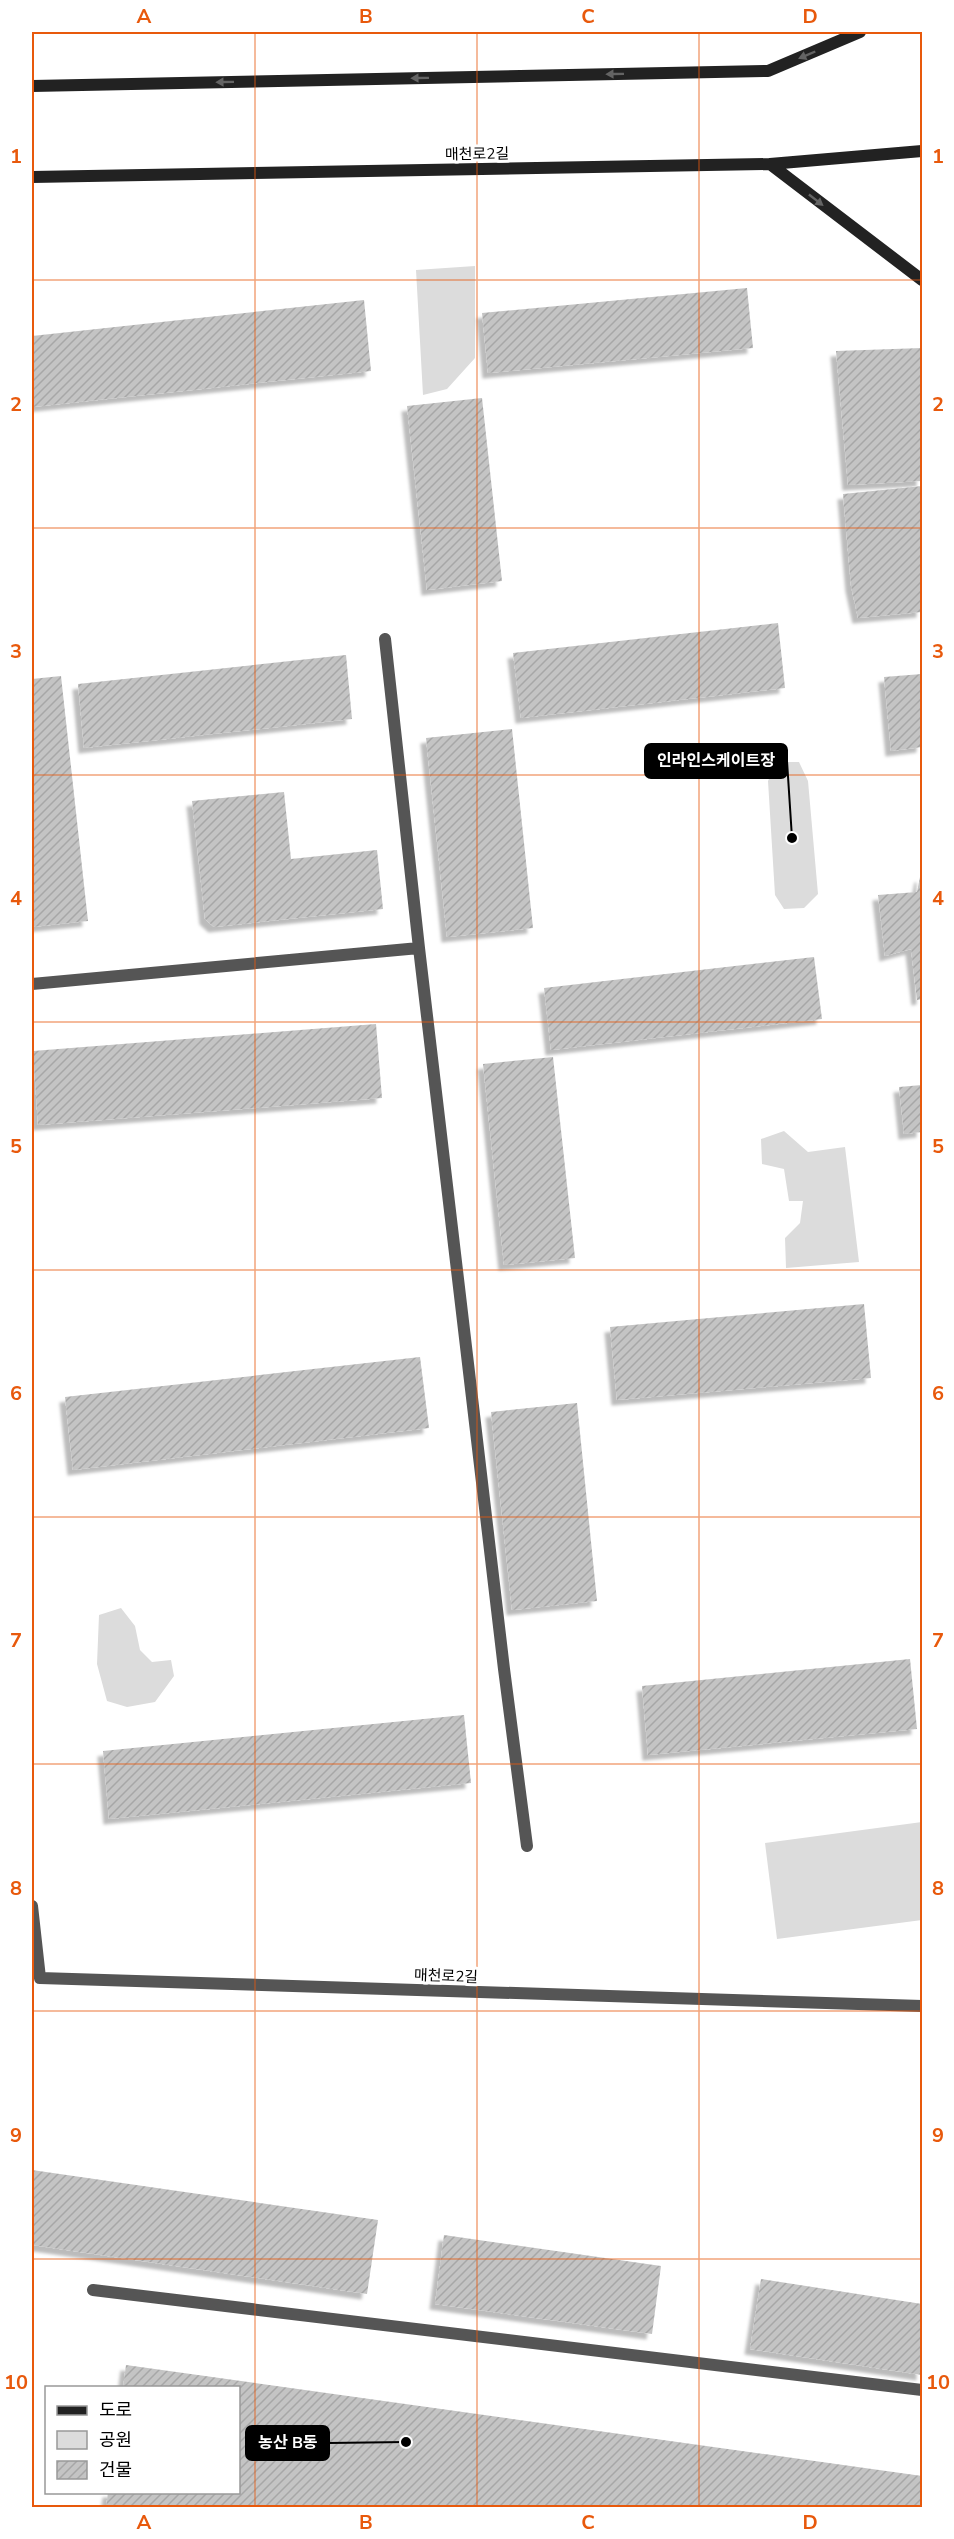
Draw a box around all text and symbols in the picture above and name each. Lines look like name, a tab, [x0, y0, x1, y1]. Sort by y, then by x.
text: A	[137, 3, 152, 30]
text: B	[359, 3, 373, 30]
text: C	[581, 3, 595, 30]
text: D	[802, 3, 818, 30]
one-way arrow	[798, 50, 815, 59]
one-way arrow	[605, 69, 624, 79]
one-way arrow	[411, 73, 430, 83]
one-way arrow	[216, 77, 235, 86]
text: 1	[10, 143, 22, 170]
street label: 매천로2길	[445, 143, 509, 165]
text: 1	[932, 143, 944, 170]
one-way arrow	[808, 193, 824, 206]
text: 2	[10, 391, 22, 418]
text: 2	[932, 391, 944, 418]
text: 3	[10, 638, 22, 665]
text: 3	[932, 638, 944, 665]
callout: 인라인스케이트장	[645, 744, 787, 778]
text: 인라인스케이트장	[657, 750, 775, 772]
text: 4	[10, 885, 22, 912]
text: 4	[932, 885, 944, 912]
text: 5	[10, 1133, 22, 1160]
text: 5	[932, 1133, 944, 1160]
text: 6	[10, 1380, 22, 1407]
text: 6	[932, 1380, 944, 1407]
text: 7	[10, 1627, 22, 1654]
text: 7	[932, 1627, 944, 1654]
text: 8	[10, 1875, 22, 1902]
text: 8	[932, 1875, 944, 1902]
street label: 매천로2길	[414, 1965, 478, 1987]
text: 9	[10, 2122, 22, 2149]
text: 9	[932, 2122, 944, 2149]
text: 10	[4, 2369, 28, 2396]
text: 10	[926, 2369, 950, 2396]
legend	[45, 2386, 240, 2494]
text: 도로	[99, 2398, 132, 2422]
callout: 농산 B동	[246, 2426, 329, 2460]
text: 공원	[99, 2428, 132, 2452]
text: 농산 B동	[258, 2432, 318, 2454]
text: 건물	[99, 2458, 132, 2482]
text: A	[137, 2509, 152, 2536]
text: B	[359, 2509, 373, 2536]
text: C	[581, 2509, 595, 2536]
text: D	[802, 2509, 818, 2536]

